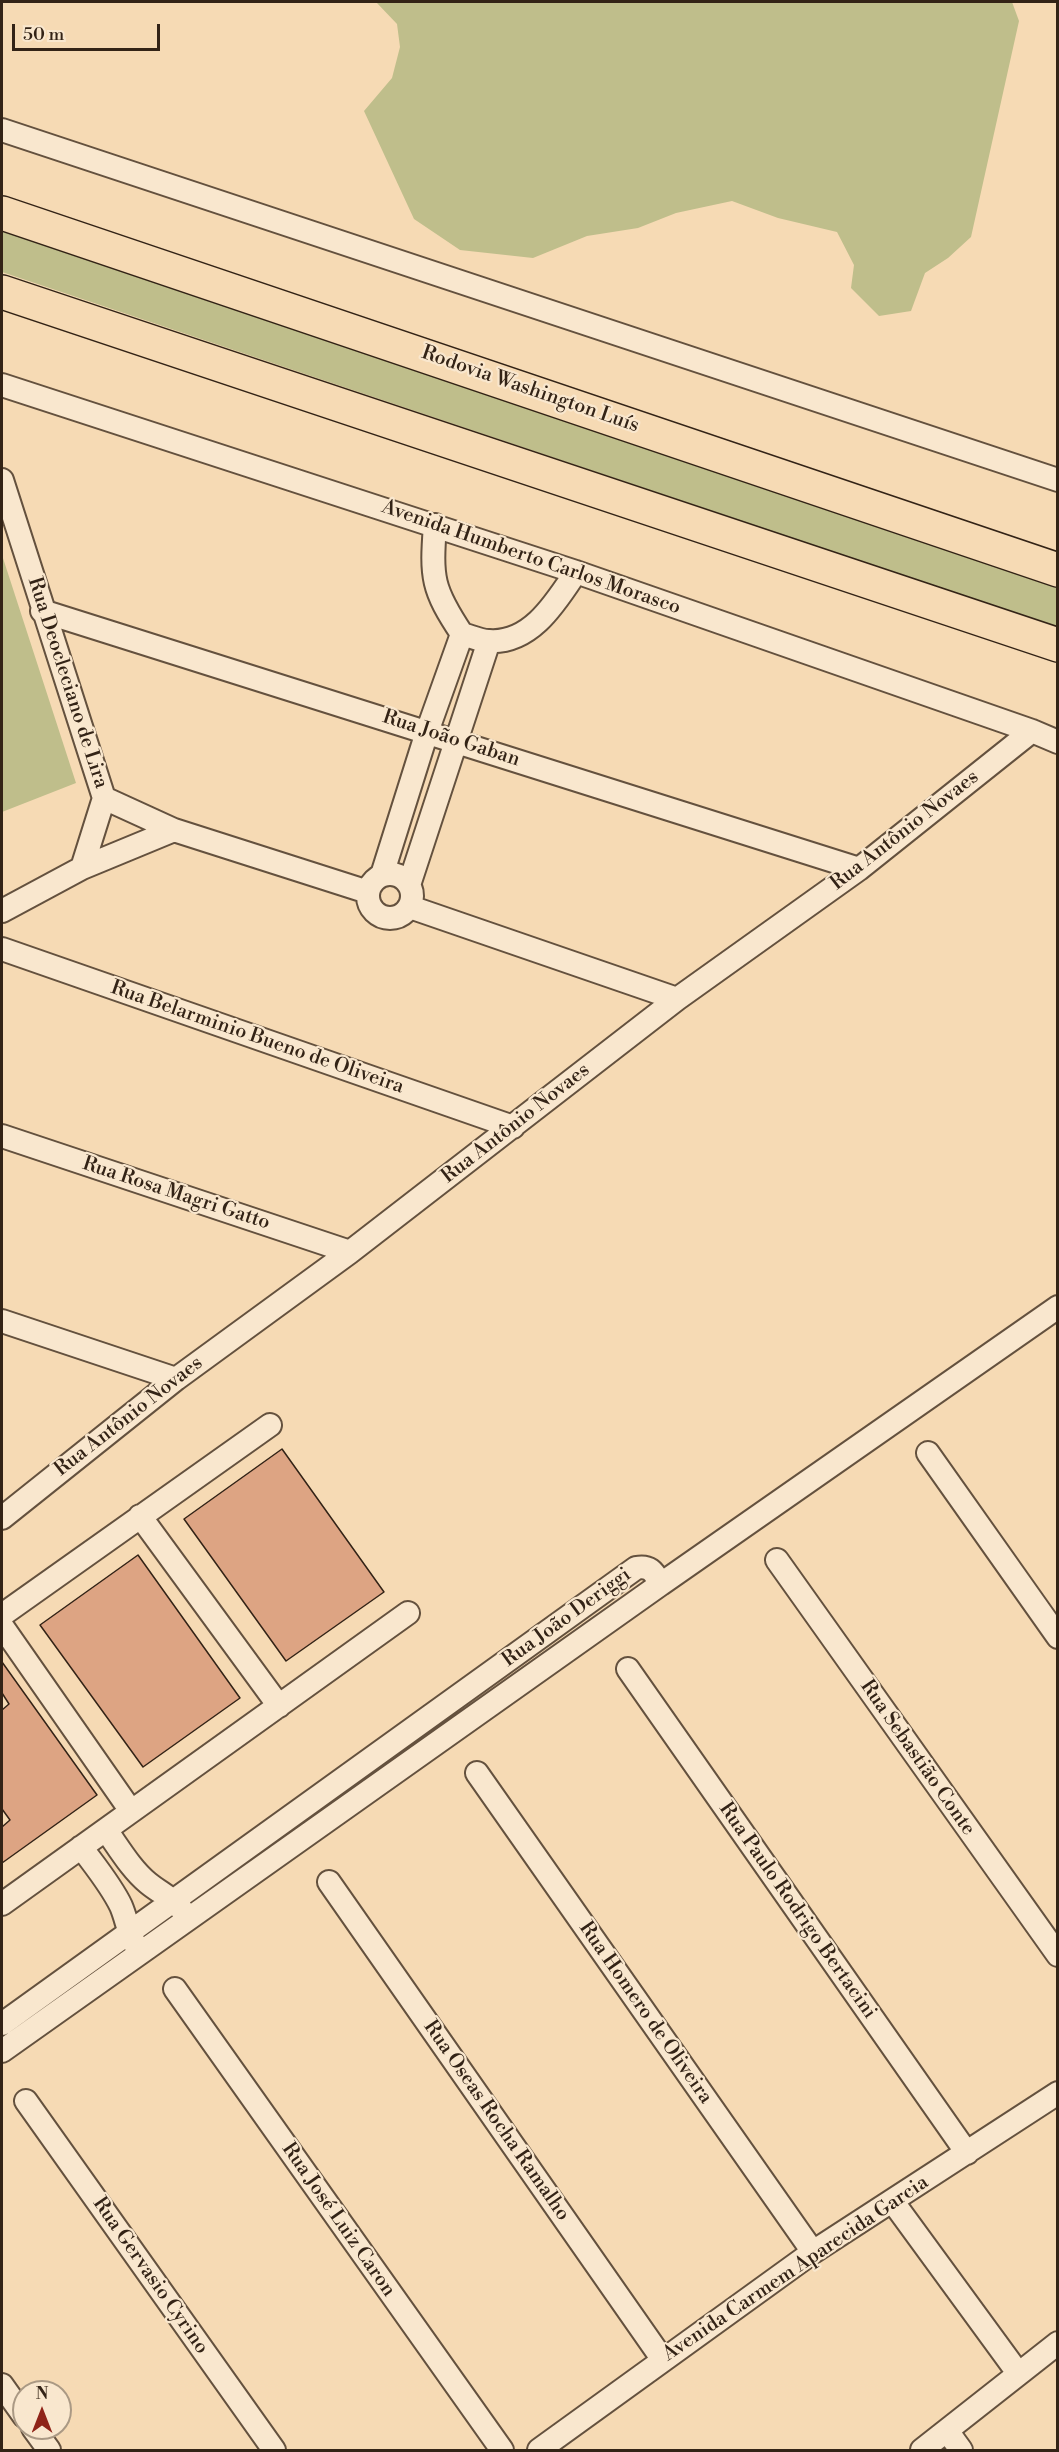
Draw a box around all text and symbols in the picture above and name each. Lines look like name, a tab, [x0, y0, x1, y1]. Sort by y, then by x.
scale bar	[15, 12, 164, 50]
text: 50 m	[23, 23, 64, 46]
street label: Rodovia Washington Luís	[418, 341, 642, 439]
street label: Avenida Humberto Carlos Morasco	[378, 495, 684, 621]
street label: Rua Deocleciano de Lira	[22, 574, 112, 792]
street label: Rua João Gaban	[379, 705, 523, 773]
street label: Rua Antônio Novaes	[826, 766, 984, 896]
street label: Rua Belarminio Bueno de Oliveira	[107, 976, 407, 1100]
street label: Rua Antônio Novaes	[437, 1059, 595, 1189]
street label: Rua Rosa Magri Gatto	[79, 1152, 273, 1236]
street label: Rua Antônio Novaes	[50, 1352, 208, 1482]
street label: Rua João Deriggi	[498, 1563, 636, 1673]
street label: Rua Sebastião Conte	[854, 1676, 980, 1840]
street label: Rua Paulo Rodrigo Bertacini	[713, 1798, 881, 2024]
street label: Rua Homero de Oliveira	[573, 1917, 717, 2109]
street label: Rua Oseas Rocha Ramalho	[418, 2016, 574, 2226]
street label: Rua José Luiz Caron	[276, 2138, 400, 2302]
street label: Avenida Carmem Aparecida Garcia	[659, 2171, 933, 2367]
street label: Rua Gervasio Cyrino	[87, 2193, 213, 2359]
north arrow	[12, 2380, 72, 2440]
text: N	[36, 2384, 48, 2404]

